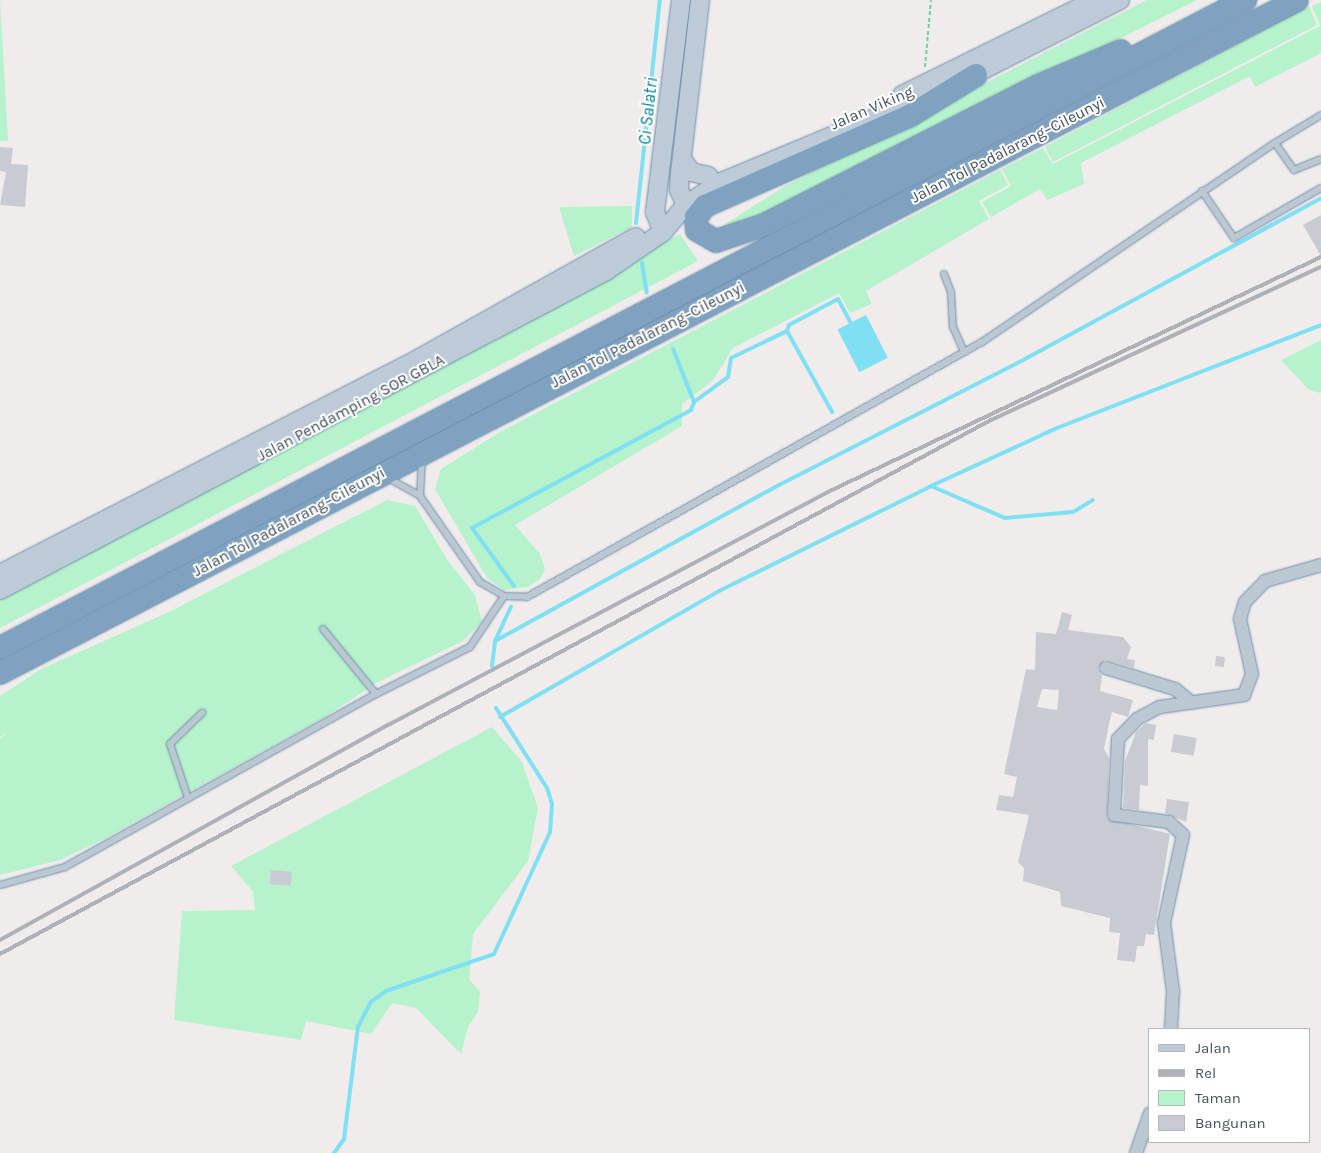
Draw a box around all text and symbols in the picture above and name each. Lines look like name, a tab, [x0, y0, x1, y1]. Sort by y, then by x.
water label: Ci Salatri	[634, 76, 662, 146]
street label: Jalan Viking	[828, 82, 916, 134]
street label: Jalan Tol Padalarang–Cileunyi	[908, 93, 1108, 207]
street label: Jalan Tol Padalarang–Cileunyi	[548, 278, 748, 392]
street label: Jalan Pendamping SOR GBLA	[254, 350, 448, 466]
street label: Jalan Tol Padalarang–Cileunyi	[190, 463, 388, 581]
legend	[1148, 1028, 1311, 1143]
text: Jalan	[1195, 1039, 1231, 1057]
text: Rel	[1195, 1064, 1216, 1082]
text: Taman	[1195, 1089, 1241, 1107]
text: Bangunan	[1195, 1114, 1266, 1132]

